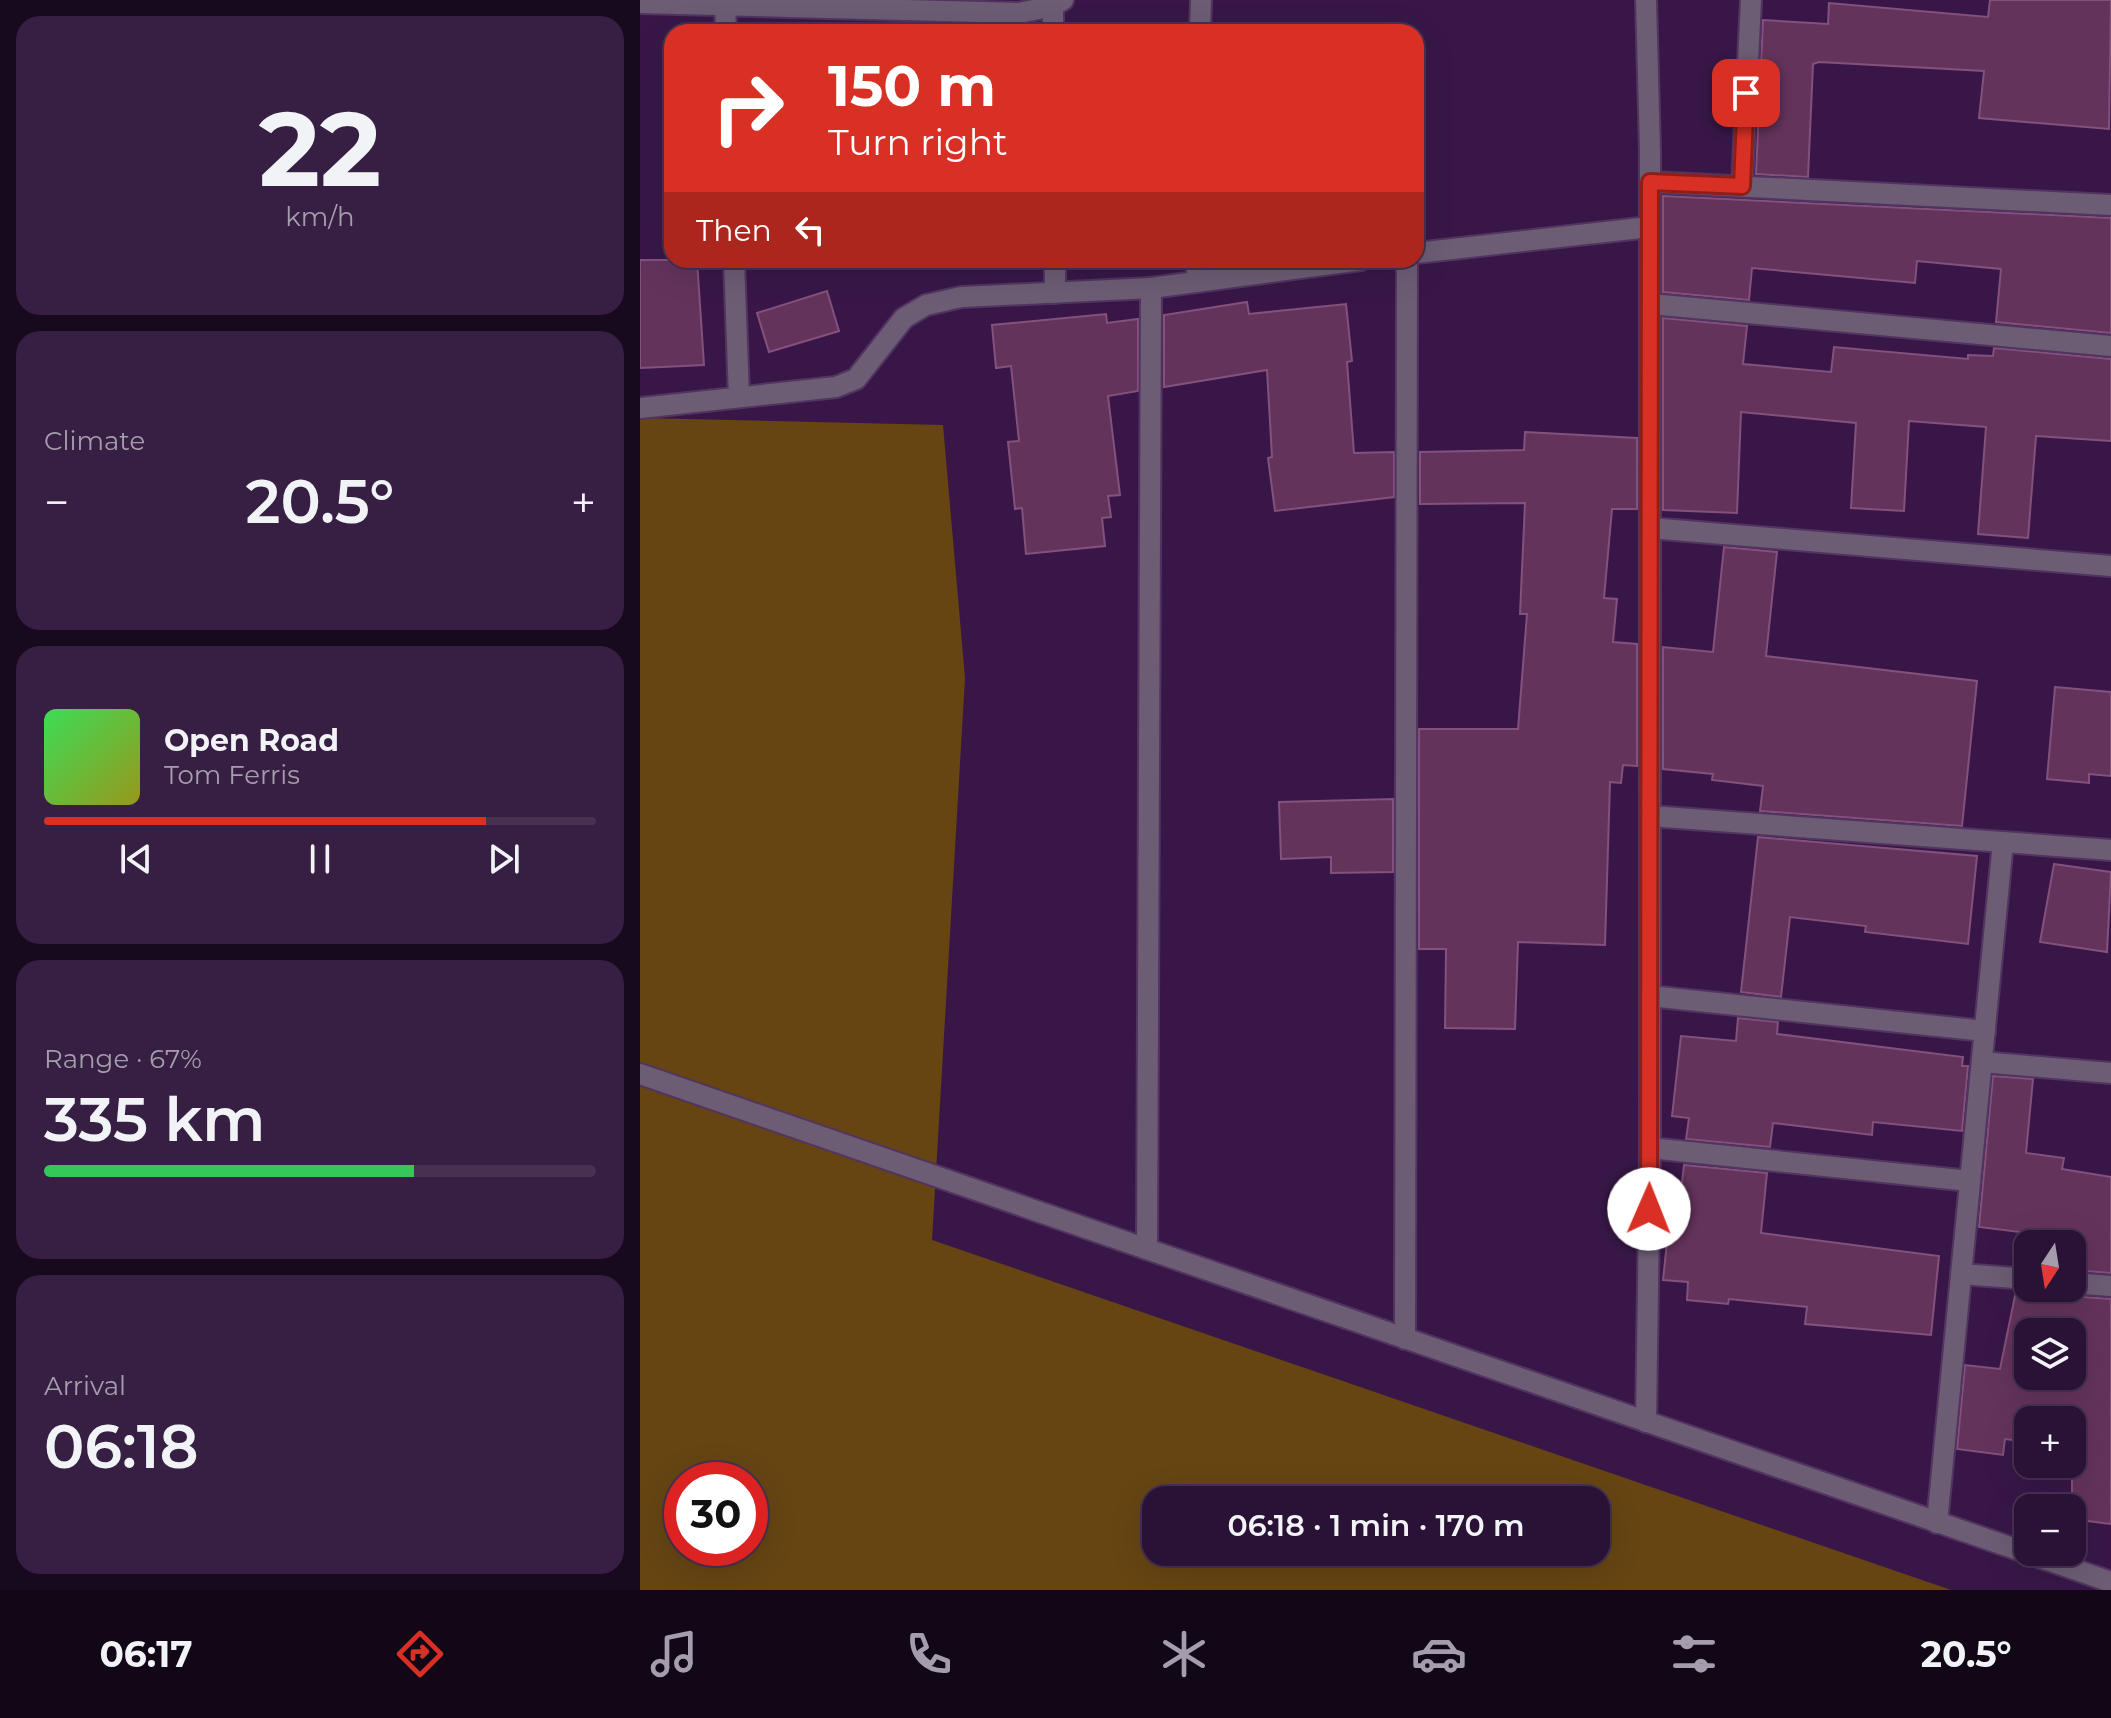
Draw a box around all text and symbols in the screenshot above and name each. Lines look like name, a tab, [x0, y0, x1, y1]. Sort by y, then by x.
text: 150 m	[828, 52, 996, 120]
icon: right	[696, 56, 800, 160]
pin	[1712, 59, 1780, 127]
icon: arrive	[1724, 71, 1768, 115]
text: 22	[259, 85, 381, 212]
text: Turn right	[828, 120, 1008, 164]
text: km/h	[285, 201, 355, 233]
icon: left	[788, 208, 832, 252]
text: Then	[696, 212, 772, 249]
text: Climate	[44, 425, 145, 457]
text: 20.5°	[246, 465, 394, 538]
text: −	[44, 475, 69, 529]
text: +	[571, 475, 596, 529]
text: Open Road	[164, 722, 339, 759]
text: Tom Ferris	[164, 759, 300, 791]
icon: previous	[114, 837, 158, 881]
icon: pause	[298, 837, 342, 881]
icon: next	[482, 837, 526, 881]
text: Range · 67%	[44, 1043, 202, 1075]
text: 335 km	[44, 1083, 266, 1156]
position arrow	[1607, 1167, 1691, 1251]
north arrow	[2014, 1230, 2086, 1302]
map controls	[2014, 1230, 2086, 1566]
button: layers	[2014, 1318, 2086, 1390]
text: Arrival	[44, 1370, 126, 1402]
button: +	[2014, 1406, 2086, 1478]
text: 06:18	[44, 1410, 199, 1483]
speed limit sign: 30	[664, 1462, 768, 1566]
button: −	[2014, 1494, 2086, 1566]
text: 06:18 · 1 min · 170 m	[1227, 1507, 1525, 1544]
icon: directions	[392, 1626, 448, 1682]
icon: music	[646, 1626, 702, 1682]
icon: phone	[901, 1626, 957, 1682]
icon: climate	[1156, 1626, 1212, 1682]
icon: car	[1411, 1626, 1467, 1682]
icon: filters	[1666, 1626, 1722, 1682]
text: 06:17	[99, 1632, 193, 1676]
text: 20.5°	[1921, 1632, 2012, 1676]

